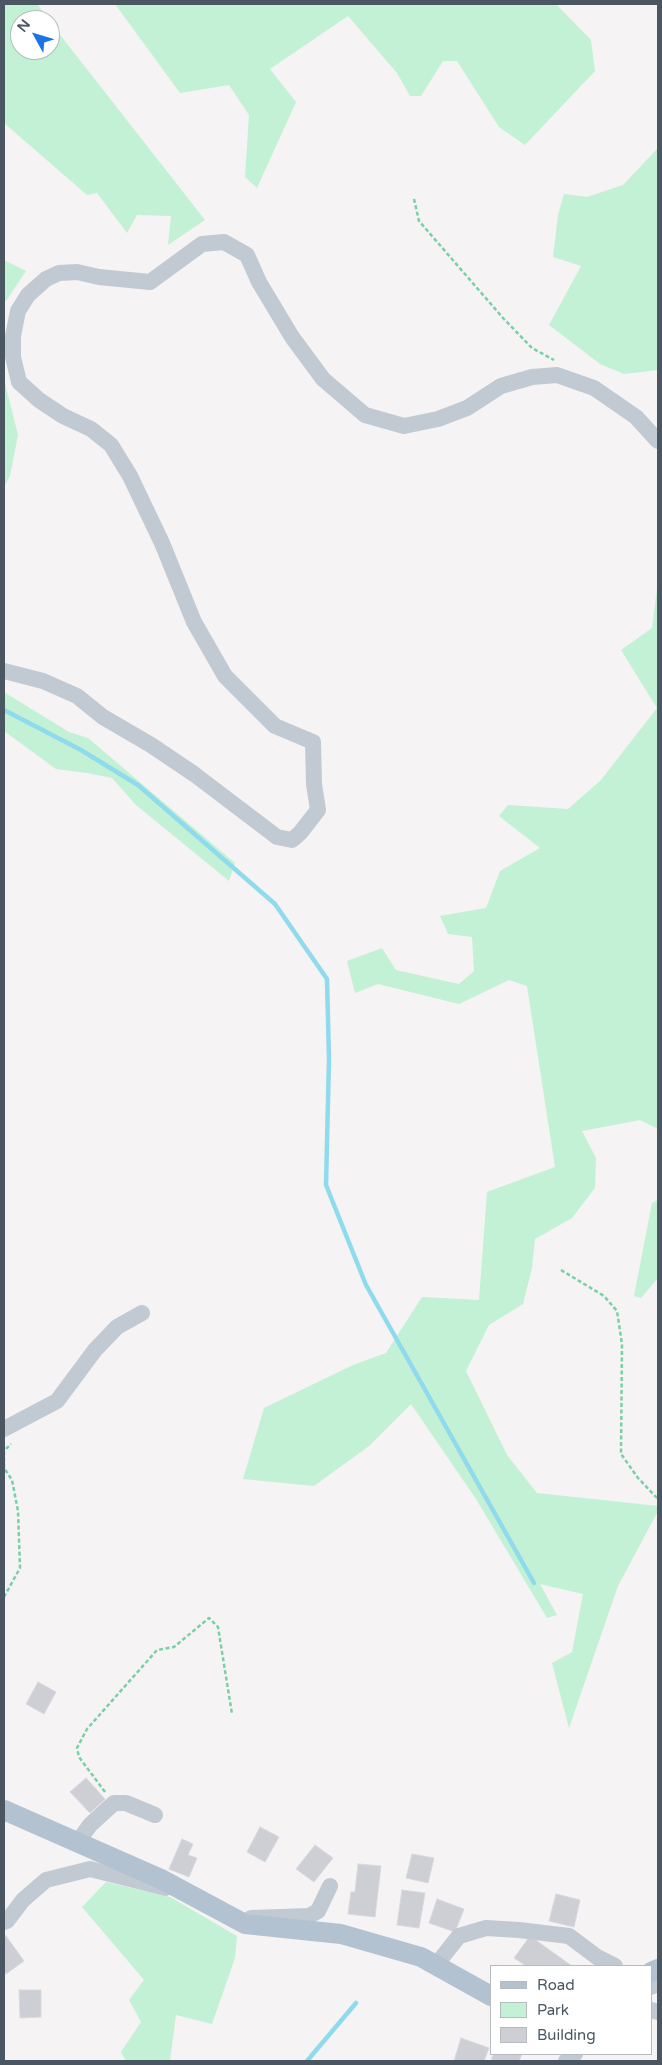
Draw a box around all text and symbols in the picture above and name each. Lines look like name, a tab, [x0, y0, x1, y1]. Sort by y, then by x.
north arrow	[10, 10, 60, 60]
text: N	[14, 16, 34, 36]
legend	[490, 1965, 652, 2055]
text: Road	[537, 1976, 575, 1994]
text: Park	[537, 2001, 569, 2019]
text: Building	[537, 2026, 596, 2044]

